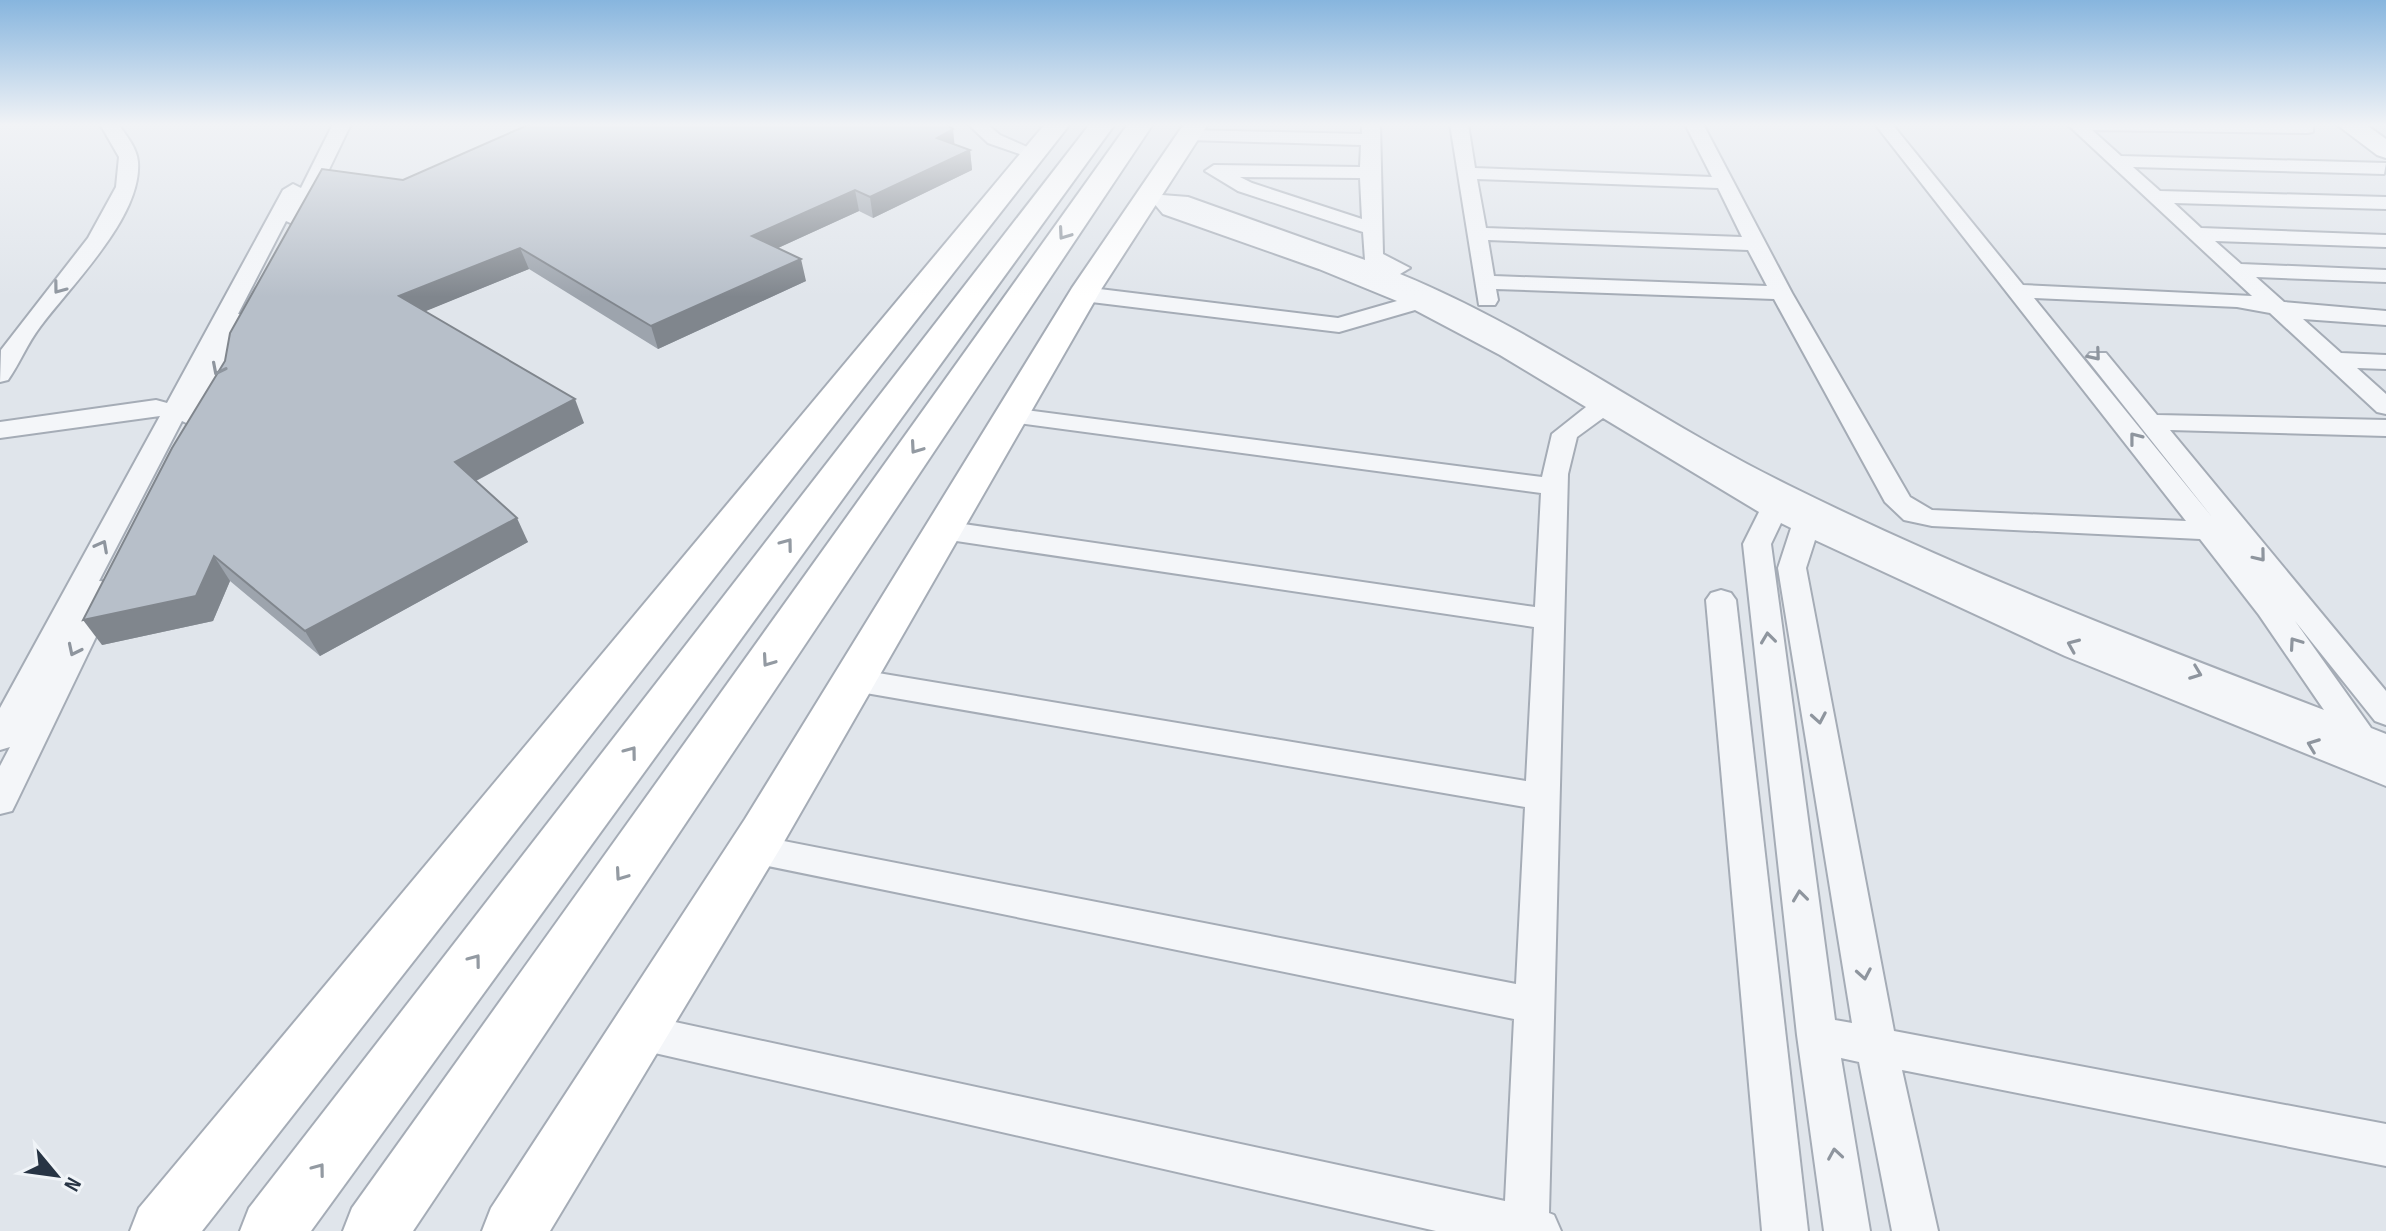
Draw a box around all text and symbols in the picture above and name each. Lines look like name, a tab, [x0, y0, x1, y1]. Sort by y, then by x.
one-way arrow	[1059, 225, 1074, 239]
one-way arrow	[54, 279, 68, 294]
one-way arrow	[2085, 346, 2100, 361]
one-way arrow	[213, 360, 228, 375]
one-way arrow	[2130, 433, 2145, 447]
one-way arrow	[911, 439, 926, 453]
one-way arrow	[777, 538, 791, 553]
one-way arrow	[93, 539, 108, 554]
one-way arrow	[2250, 547, 2265, 561]
one-way arrow	[1760, 631, 1777, 644]
one-way arrow	[2290, 637, 2305, 651]
one-way arrow	[2067, 639, 2081, 655]
one-way arrow	[69, 642, 84, 657]
one-way arrow	[763, 653, 778, 667]
one-way arrow	[2188, 663, 2202, 680]
one-way arrow	[1809, 711, 1826, 725]
one-way arrow	[2307, 738, 2321, 755]
one-way arrow	[621, 746, 635, 761]
one-way arrow	[616, 867, 631, 881]
one-way arrow	[1792, 889, 1809, 903]
one-way arrow	[465, 955, 480, 969]
one-way arrow	[1854, 967, 1871, 981]
north arrow	[16, 1135, 96, 1215]
one-way arrow	[1827, 1147, 1844, 1161]
one-way arrow	[310, 1163, 324, 1177]
text: N	[58, 1172, 87, 1196]

